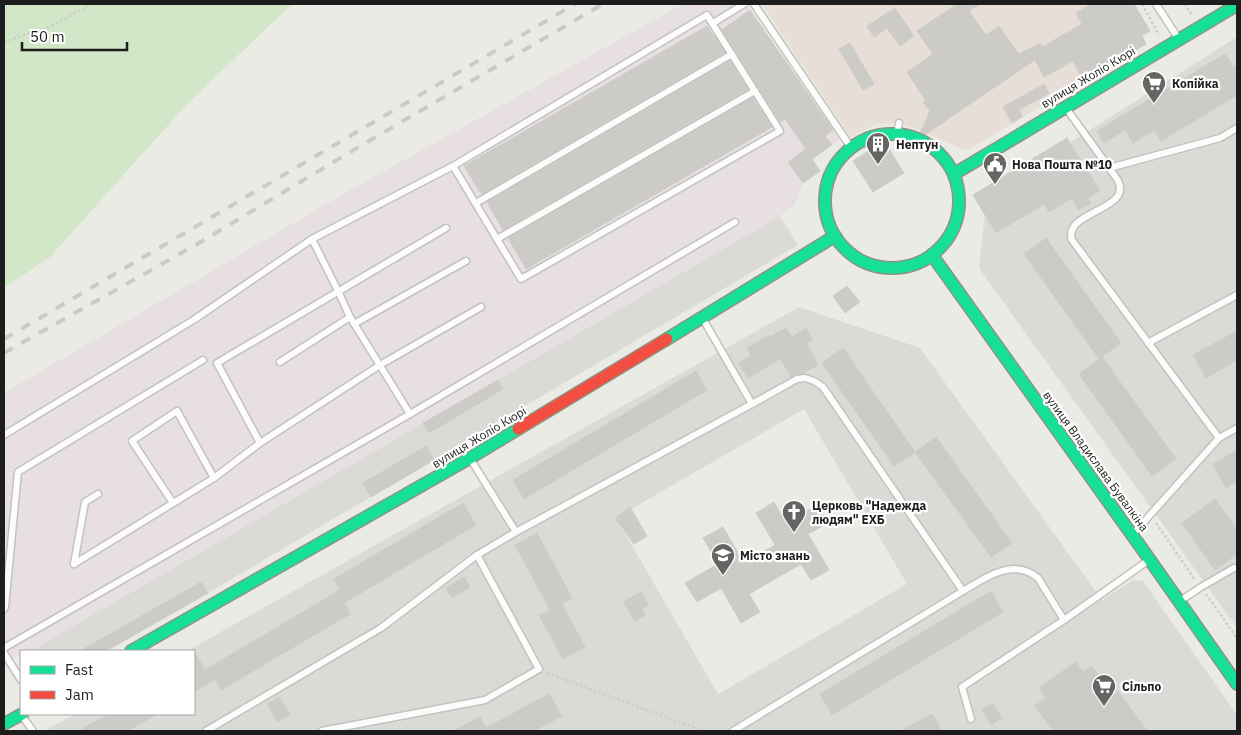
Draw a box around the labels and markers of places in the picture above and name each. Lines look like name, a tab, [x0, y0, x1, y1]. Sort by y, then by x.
supermarket icon: Копійка	[1141, 70, 1167, 104]
place label: Копійка	[1172, 76, 1219, 91]
building icon: Нептун	[865, 131, 891, 165]
place label: Нептун	[896, 137, 938, 152]
public building icon: Нова Пошта №10	[982, 151, 1008, 185]
place label: Нова Пошта №10	[1012, 157, 1112, 172]
place label: Церковь "Надежда людям" ЕХБ	[812, 498, 927, 527]
church icon: Церковь "Надежда людям" ЕХБ	[781, 499, 807, 533]
school or university icon: Місто знань	[710, 542, 736, 576]
place label: Місто знань	[740, 548, 810, 563]
supermarket icon: Сільпо	[1091, 673, 1117, 707]
place label: Сільпо	[1122, 679, 1161, 694]

